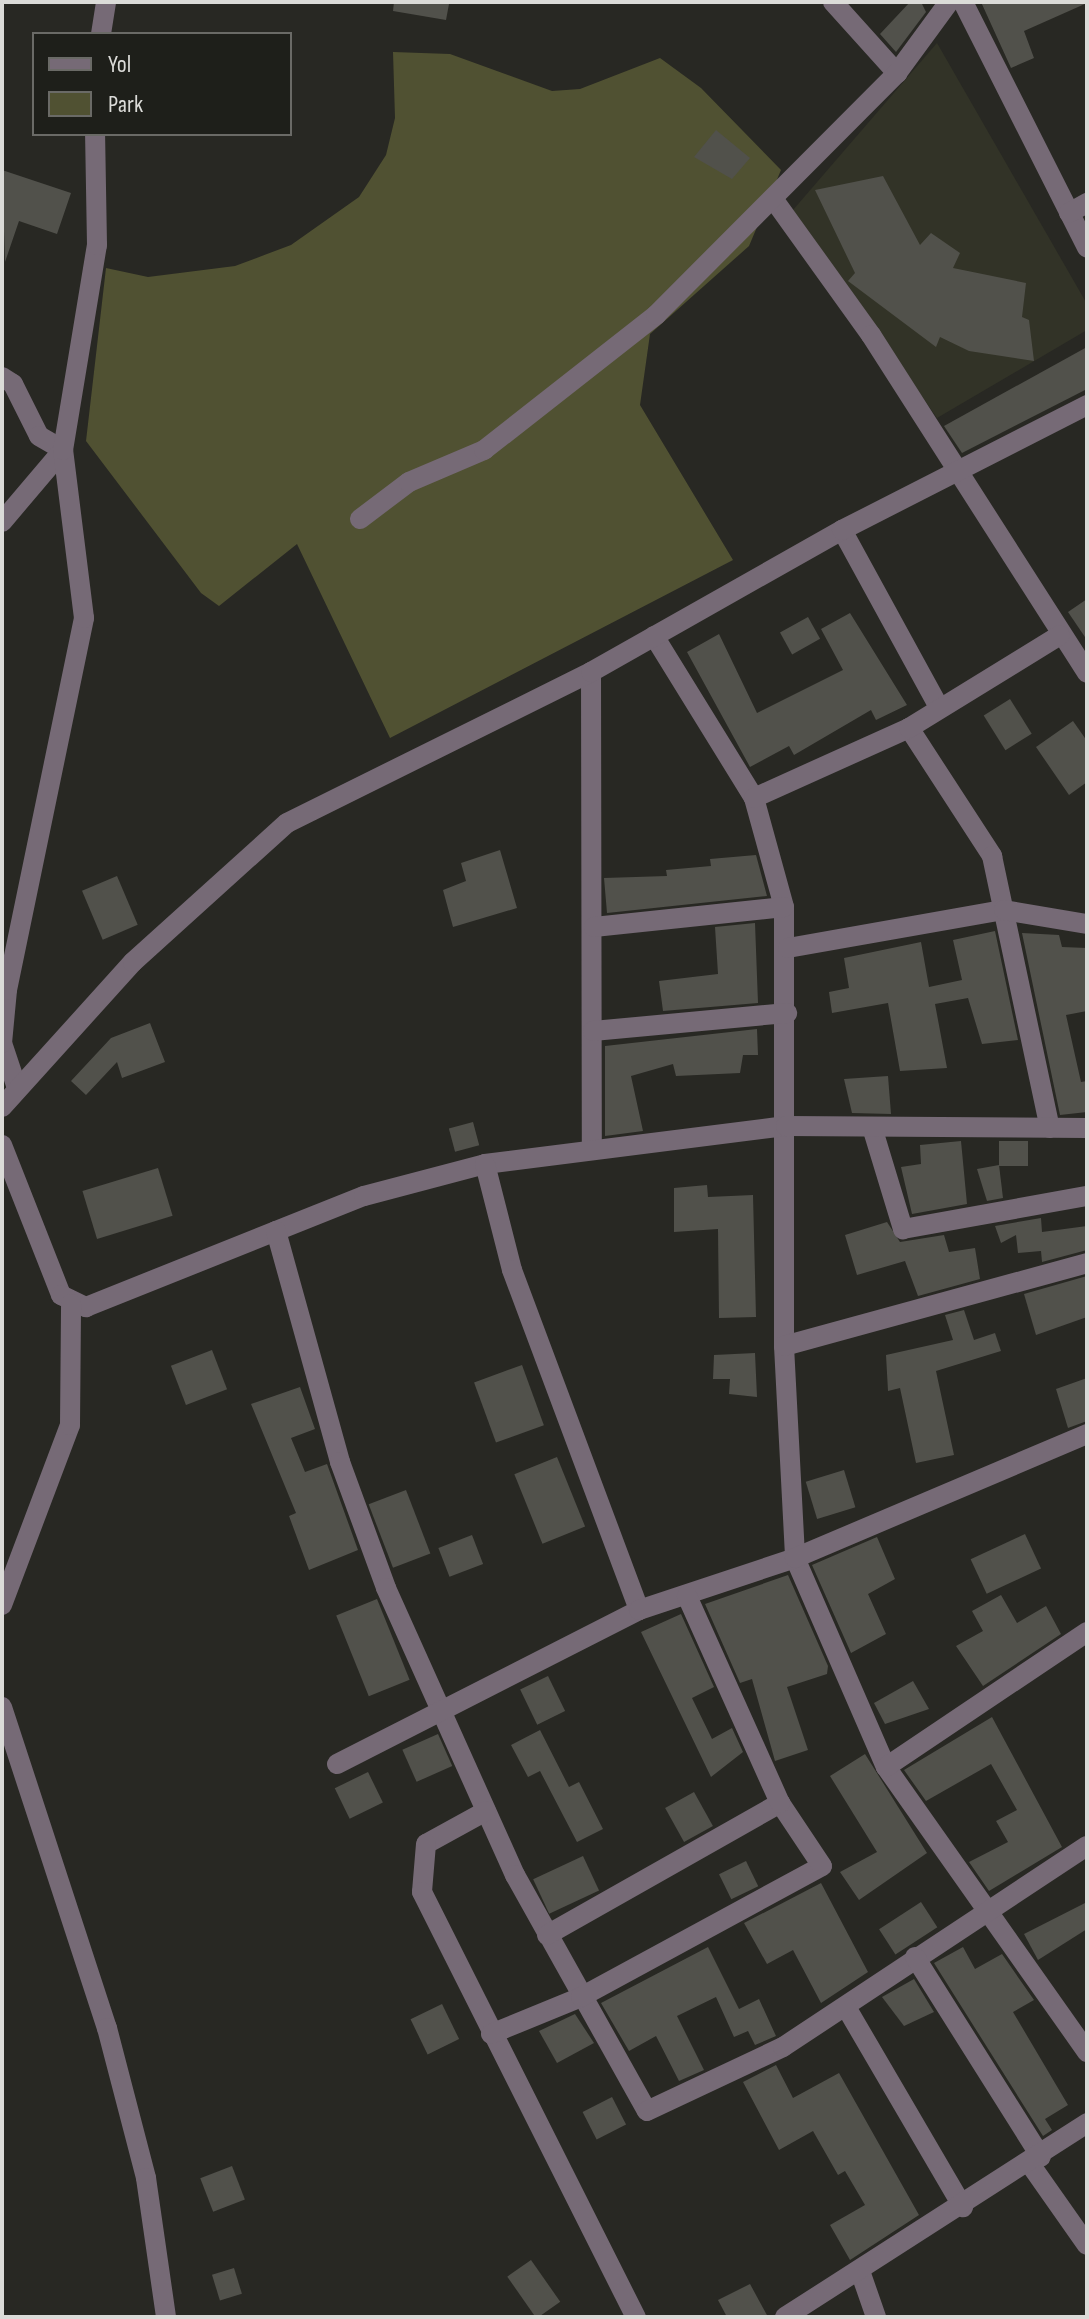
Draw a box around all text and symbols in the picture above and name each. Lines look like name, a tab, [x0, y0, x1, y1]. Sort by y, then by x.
legend	[32, 32, 292, 136]
text: Yol	[108, 50, 131, 79]
text: Park	[108, 90, 143, 119]

